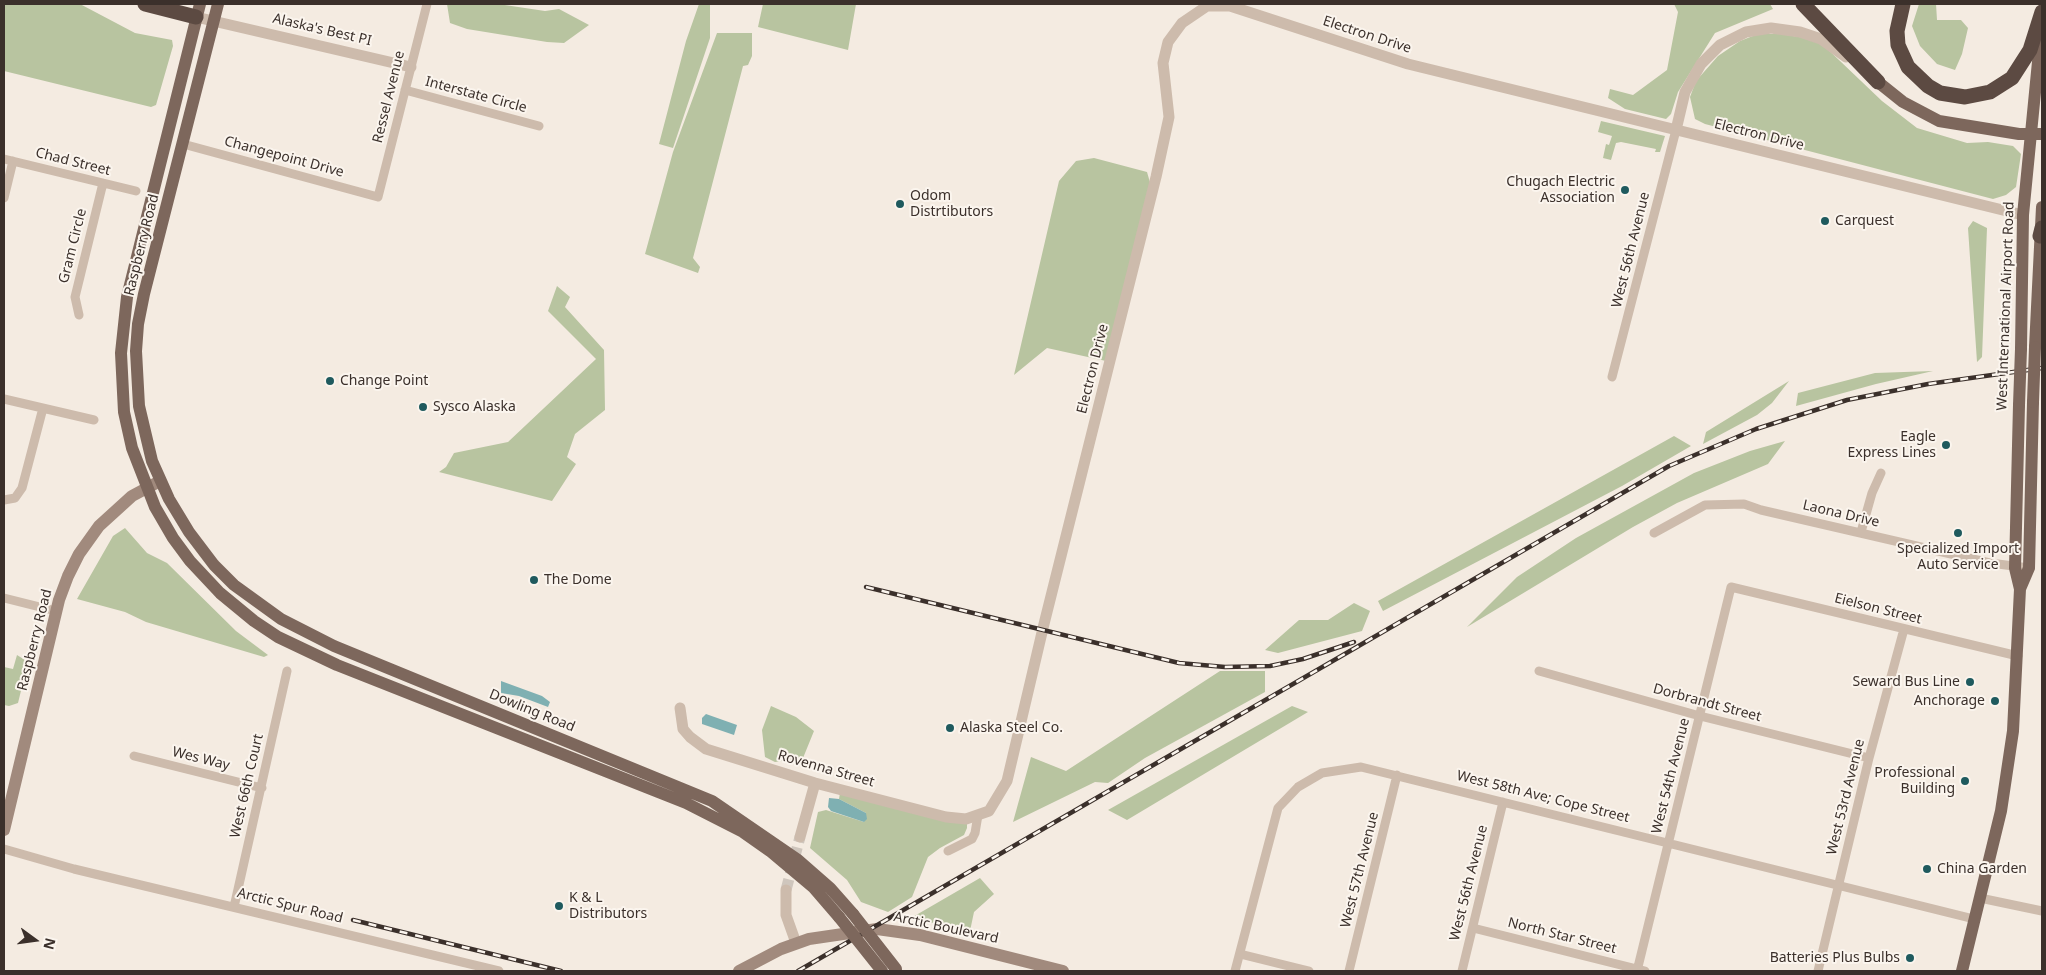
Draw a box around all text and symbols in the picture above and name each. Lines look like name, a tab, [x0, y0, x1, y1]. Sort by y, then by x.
street label: Alaska's Best PI	[271, 10, 373, 50]
street label: Electron Drive	[1321, 13, 1413, 57]
street label: Ressel Avenue	[369, 49, 409, 145]
street label: Interstate Circle	[423, 73, 529, 117]
street label: Electron Drive	[1712, 116, 1806, 154]
street label: Changepoint Drive	[222, 133, 346, 181]
street label: Chad Street	[34, 145, 112, 179]
place label: Chugach Electric Association	[1506, 174, 1615, 206]
marker: Chugach Electric Association	[1619, 184, 1631, 196]
place label: Odom Distrtibutors	[910, 188, 993, 220]
street label: West 56th Avenue	[1609, 190, 1653, 310]
street label: Raspberry Road	[121, 192, 163, 298]
marker: Odom Distrtibutors	[894, 198, 906, 210]
street label: West International Airport Road	[1994, 201, 2018, 411]
street label: Gram Circle	[56, 207, 90, 285]
place label: Carquest	[1835, 213, 1894, 229]
marker: Carquest	[1819, 215, 1831, 227]
street label: Electron Drive	[1074, 322, 1112, 416]
place label: Change Point	[340, 373, 428, 389]
marker: Change Point	[324, 375, 336, 387]
place label: Sysco Alaska	[433, 399, 516, 415]
marker: Sysco Alaska	[417, 401, 429, 413]
place label: Eagle Express Lines	[1848, 429, 1936, 462]
marker: Eagle Express Lines	[1940, 439, 1952, 451]
street label: Laona Drive	[1801, 497, 1881, 531]
marker: Specialized Import Auto Service	[1952, 527, 1964, 539]
place label: Specialized Import Auto Service	[1897, 541, 2019, 574]
place label: The Dome	[544, 572, 612, 588]
marker: The Dome	[528, 574, 540, 586]
street label: Raspberry Road	[14, 587, 56, 693]
street label: Eielson Street	[1833, 590, 1923, 628]
place label: Seward Bus Line	[1852, 674, 1960, 690]
marker: Seward Bus Line	[1964, 676, 1976, 688]
street label: Dorbrandt Street	[1651, 680, 1763, 726]
street label: Dowling Road	[487, 686, 577, 736]
place label: Anchorage	[1914, 693, 1985, 709]
marker: Anchorage	[1989, 695, 2001, 707]
street label: West 54th Avenue	[1649, 716, 1693, 836]
place label: Alaska Steel Co.	[960, 720, 1063, 736]
marker: Alaska Steel Co.	[944, 722, 956, 734]
street label: West 66th Court	[227, 732, 267, 840]
street label: West 53rd Avenue	[1823, 737, 1869, 857]
street label: Wes Way	[170, 744, 232, 774]
street label: Rovenna Street	[776, 747, 876, 791]
place label: Professional Building	[1874, 765, 1955, 798]
street label: West 58th Ave; Cope Street	[1455, 767, 1631, 827]
marker: Professional Building	[1959, 775, 1971, 787]
street label: West 57th Avenue	[1338, 810, 1382, 930]
street label: West 56th Avenue	[1447, 823, 1491, 943]
place label: China Garden	[1937, 861, 2027, 877]
marker: China Garden	[1921, 863, 1933, 875]
street label: Arctic Spur Road	[235, 885, 345, 927]
place label: K & L Distributors	[569, 890, 647, 922]
marker: K & L Distributors	[553, 900, 565, 912]
street label: Arctic Boulevard	[892, 909, 1000, 947]
street label: North Star Street	[1506, 914, 1618, 958]
north arrow	[10, 915, 60, 965]
text: N	[39, 936, 61, 952]
place label: Batteries Plus Bulbs	[1770, 950, 1900, 966]
marker: Batteries Plus Bulbs	[1904, 952, 1916, 964]

